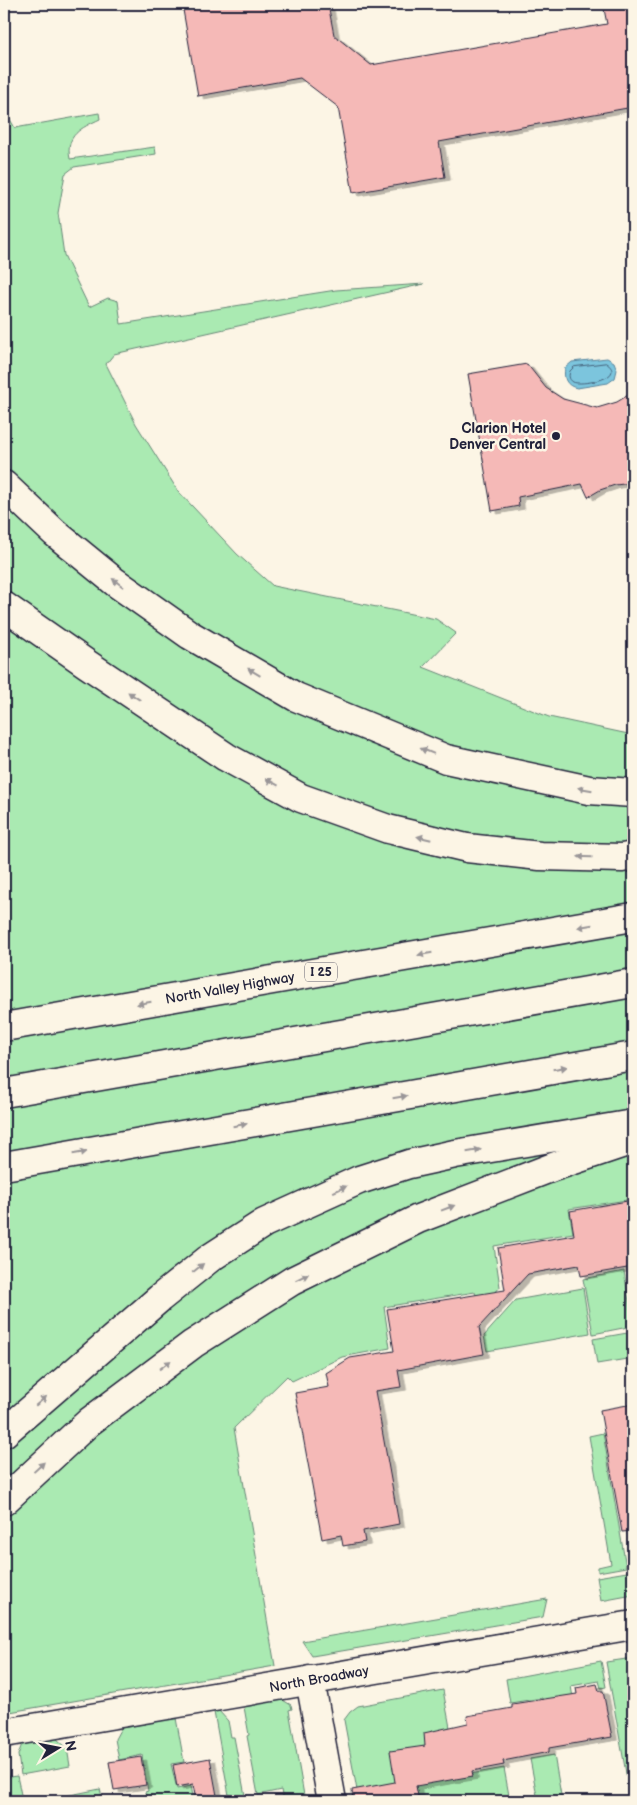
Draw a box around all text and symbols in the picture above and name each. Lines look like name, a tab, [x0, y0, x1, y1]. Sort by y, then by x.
place label: Clarion Hotel Denver Central	[449, 420, 546, 453]
marker: Clarion Hotel Denver Central	[550, 430, 562, 442]
one-way arrow	[112, 578, 125, 589]
one-way arrow	[247, 668, 260, 677]
one-way arrow	[127, 691, 141, 701]
one-way arrow	[420, 746, 434, 754]
one-way arrow	[264, 778, 279, 786]
one-way arrow	[576, 784, 592, 792]
one-way arrow	[416, 834, 431, 842]
one-way arrow	[576, 853, 592, 861]
one-way arrow	[577, 922, 593, 930]
one-way arrow	[417, 950, 433, 958]
road number: I 25	[305, 962, 337, 982]
street label: North Valley Highway	[164, 968, 297, 1008]
one-way arrow	[136, 999, 152, 1007]
one-way arrow	[553, 1064, 569, 1072]
one-way arrow	[393, 1092, 409, 1100]
one-way arrow	[232, 1120, 248, 1128]
one-way arrow	[466, 1147, 482, 1155]
one-way arrow	[72, 1148, 88, 1156]
one-way arrow	[333, 1184, 347, 1192]
one-way arrow	[441, 1203, 456, 1211]
one-way arrow	[191, 1262, 204, 1273]
one-way arrow	[294, 1273, 309, 1281]
one-way arrow	[158, 1360, 172, 1370]
one-way arrow	[34, 1396, 47, 1407]
one-way arrow	[33, 1461, 45, 1473]
street label: North Broadway	[268, 1662, 371, 1696]
north arrow	[32, 1722, 82, 1772]
text: N	[61, 1739, 80, 1752]

